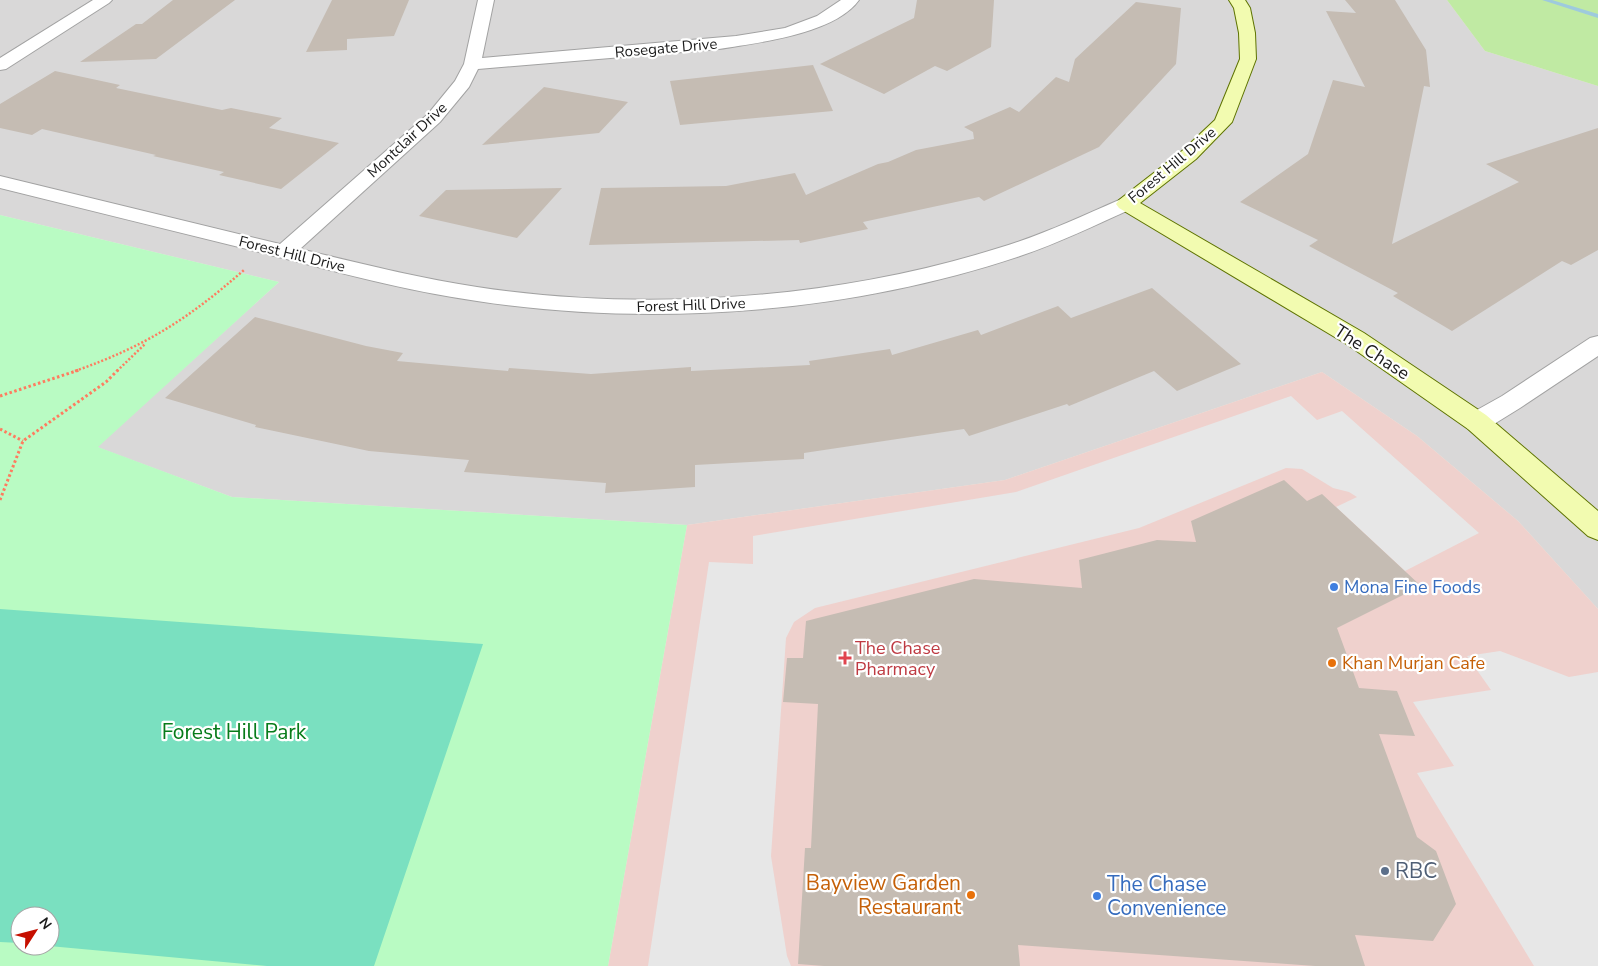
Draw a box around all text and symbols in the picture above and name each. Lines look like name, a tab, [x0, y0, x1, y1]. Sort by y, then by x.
street label: Rosegate Drive	[614, 34, 718, 62]
street label: Montclair Drive	[363, 98, 451, 182]
street label: Forest Hill Drive	[1124, 122, 1220, 208]
street label: Forest Hill Drive	[237, 231, 347, 277]
street label: Forest Hill Drive	[636, 293, 746, 317]
street label: The Chase	[1330, 319, 1414, 385]
place label: Mona Fine Foods	[1344, 575, 1481, 599]
marker: Mona Fine Foods	[1328, 581, 1340, 593]
place label: The Chase Pharmacy	[855, 636, 940, 681]
place label: Khan Murjan Cafe	[1342, 651, 1485, 675]
marker: The Chase Pharmacy	[839, 652, 851, 664]
marker: Khan Murjan Cafe	[1326, 657, 1338, 669]
park label: Forest Hill Park	[162, 718, 307, 746]
place label: RBC	[1395, 857, 1437, 885]
marker: RBC	[1379, 865, 1391, 877]
place label: Bayview Garden Restaurant	[806, 869, 962, 921]
place label: The Chase Convenience	[1107, 870, 1226, 922]
marker: Bayview Garden Restaurant	[965, 889, 977, 901]
marker: The Chase Convenience	[1091, 890, 1103, 902]
north arrow	[10, 906, 60, 956]
text: N	[34, 914, 56, 933]

